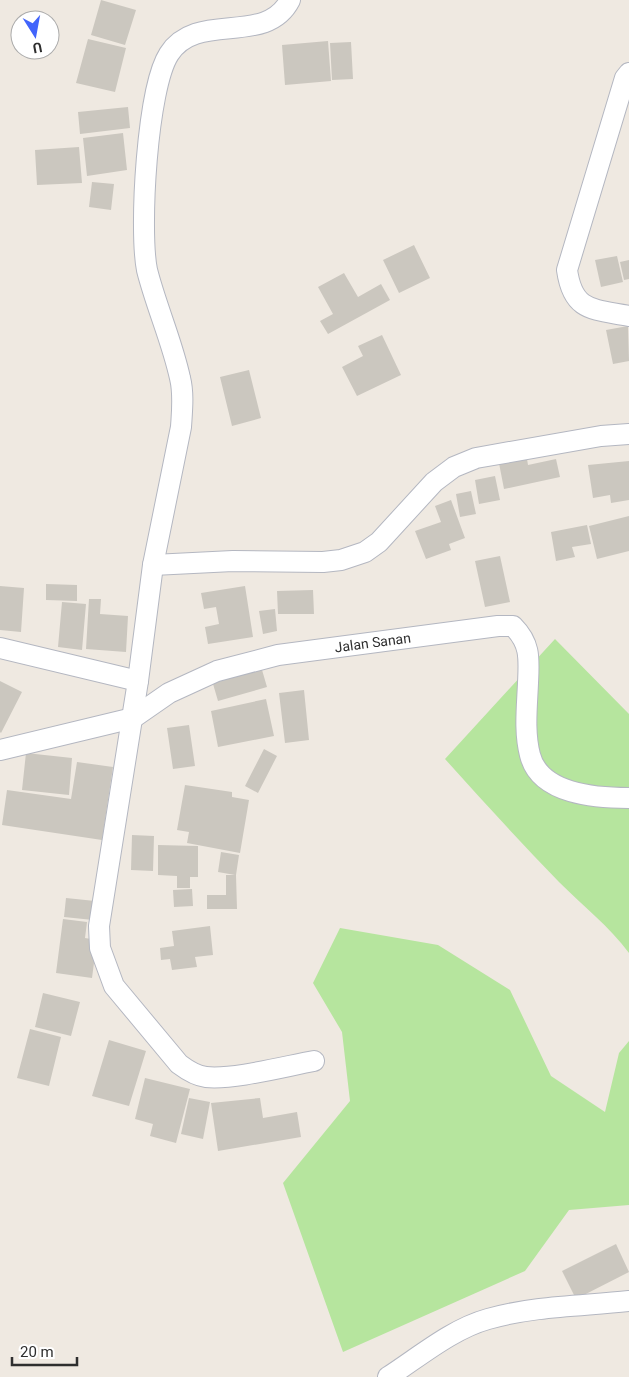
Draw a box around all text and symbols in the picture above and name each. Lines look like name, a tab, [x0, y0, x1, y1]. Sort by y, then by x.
north arrow	[10, 10, 60, 60]
text: U	[31, 39, 44, 56]
street label: Jalan Sanan	[334, 630, 412, 655]
scale bar	[12, 1334, 78, 1366]
text: 20 m	[20, 1343, 54, 1361]

